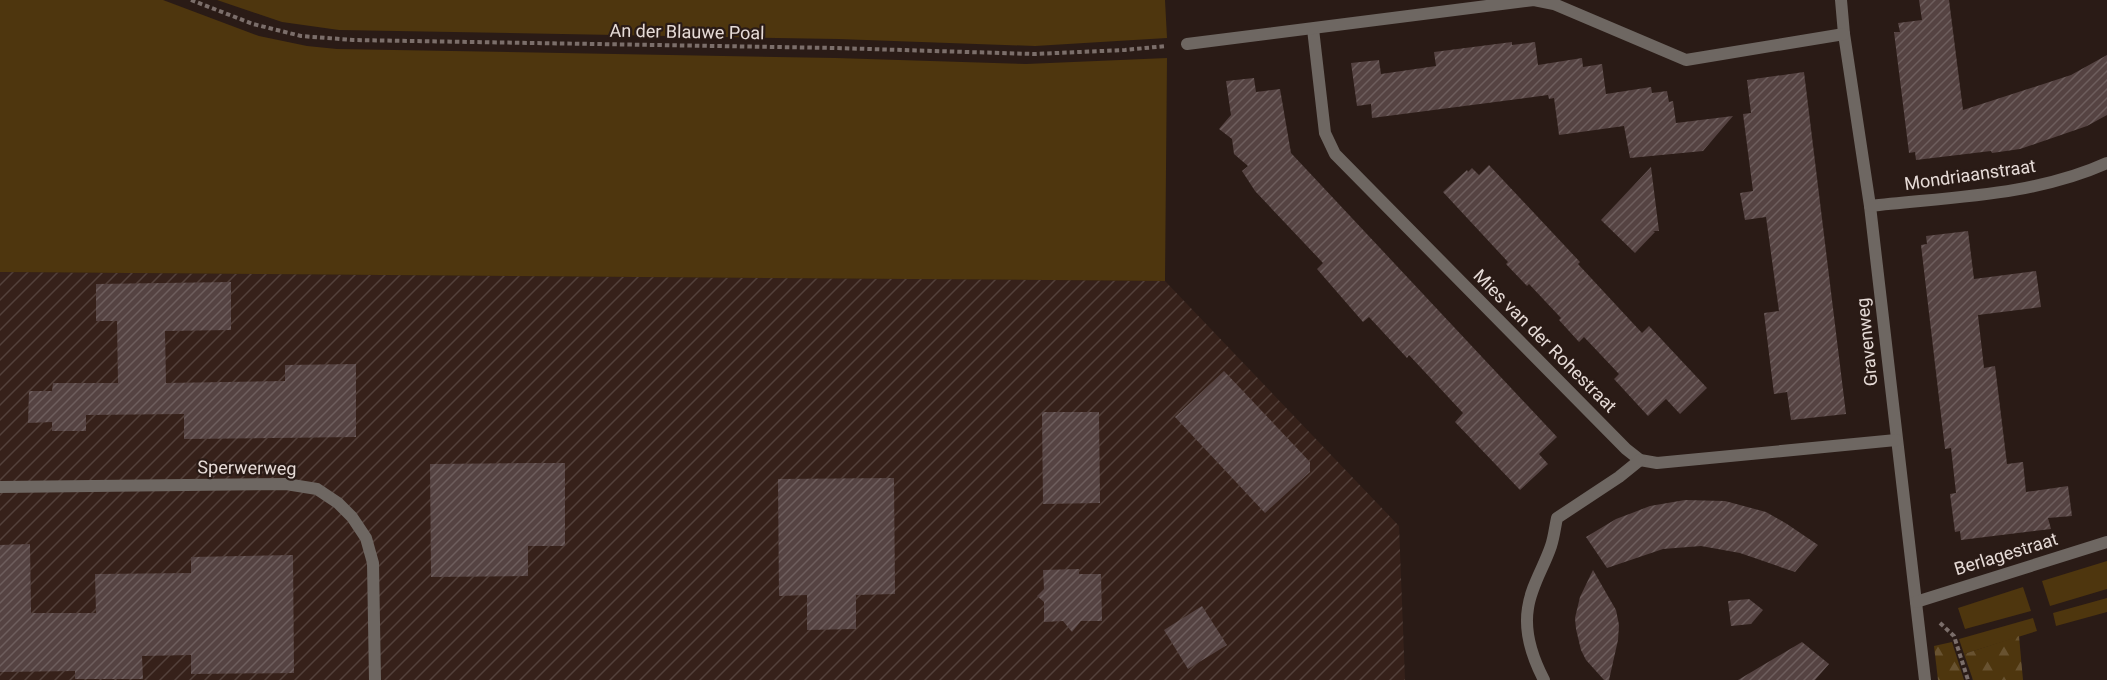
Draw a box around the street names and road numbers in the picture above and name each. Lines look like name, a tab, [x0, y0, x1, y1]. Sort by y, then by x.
street label: An der Blauwe Poal	[609, 20, 765, 43]
street label: Mondriaanstraat	[1903, 155, 2037, 194]
street label: Mies van der Rohestraat	[1469, 265, 1621, 417]
street label: Gravenweg	[1851, 297, 1882, 387]
street label: Sperwerweg	[197, 456, 297, 479]
street label: Berlagestraat	[1952, 528, 2060, 579]

